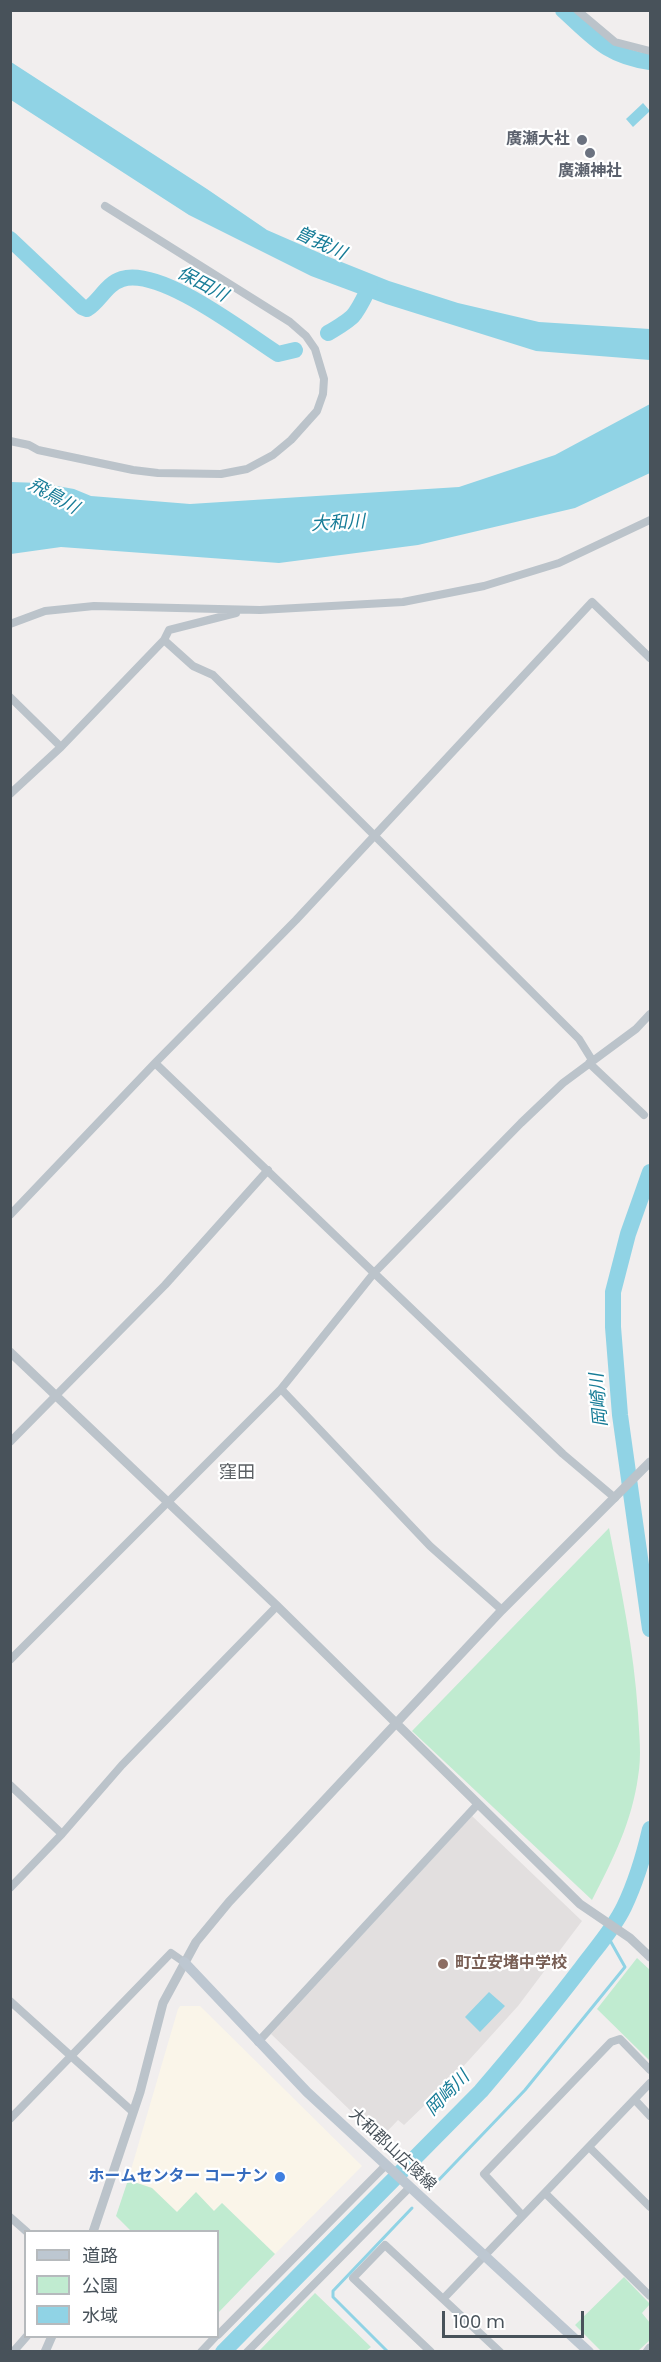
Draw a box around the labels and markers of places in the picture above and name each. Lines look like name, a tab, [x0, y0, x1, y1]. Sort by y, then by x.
place label: 廣瀬大社	[506, 130, 570, 150]
marker: 廣瀬大社	[575, 133, 589, 147]
marker: 廣瀬神社	[583, 146, 597, 160]
place label: 廣瀬神社	[558, 162, 622, 182]
place label: 町立安堵中学校	[455, 1954, 567, 1974]
marker: 町立安堵中学校	[436, 1957, 450, 1971]
place label: ホームセンター コーナン	[89, 2167, 268, 2187]
marker: ホームセンター コーナン	[273, 2170, 287, 2184]

